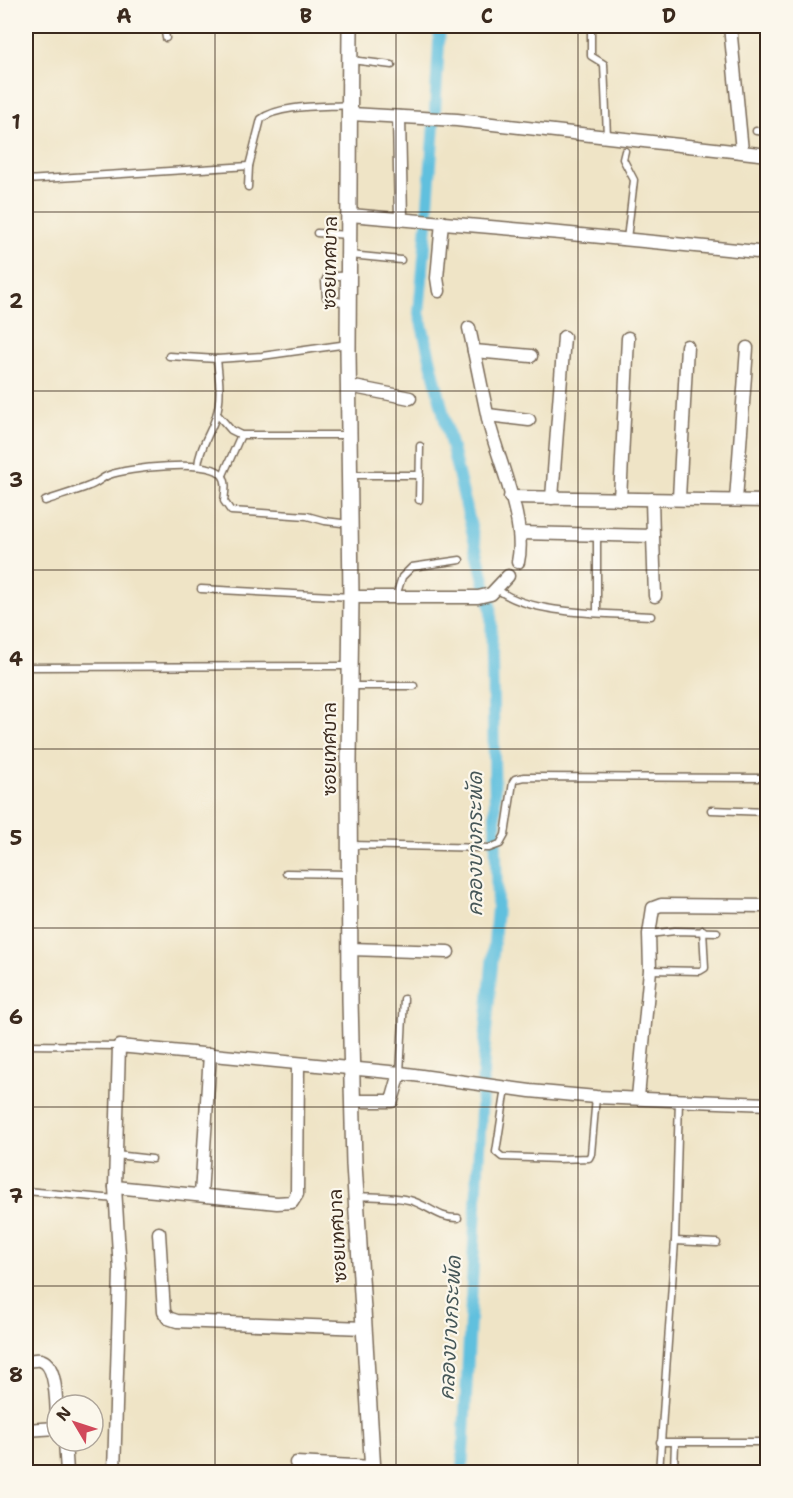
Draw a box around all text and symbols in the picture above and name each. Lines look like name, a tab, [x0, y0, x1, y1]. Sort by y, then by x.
text: A	[116, 3, 132, 29]
text: B	[300, 3, 312, 29]
text: C	[481, 3, 493, 29]
text: D	[662, 3, 676, 29]
text: 1	[11, 109, 21, 135]
street label: ซอยเทศบาล	[317, 216, 343, 310]
text: 2	[9, 288, 23, 314]
text: 3	[9, 467, 23, 493]
text: 4	[9, 646, 23, 672]
street label: ซอยเทศบาล	[318, 702, 342, 796]
water label: คลองบางกระพัด	[462, 771, 488, 916]
text: 5	[10, 825, 22, 851]
text: 6	[9, 1004, 23, 1030]
text: 7	[9, 1183, 23, 1209]
street label: ซอยเทศบาล	[324, 1189, 352, 1283]
water label: คลองบางกระพัด	[433, 1254, 467, 1401]
text: 8	[9, 1362, 23, 1388]
north arrow	[45, 1393, 105, 1453]
text: N	[52, 1402, 76, 1425]

